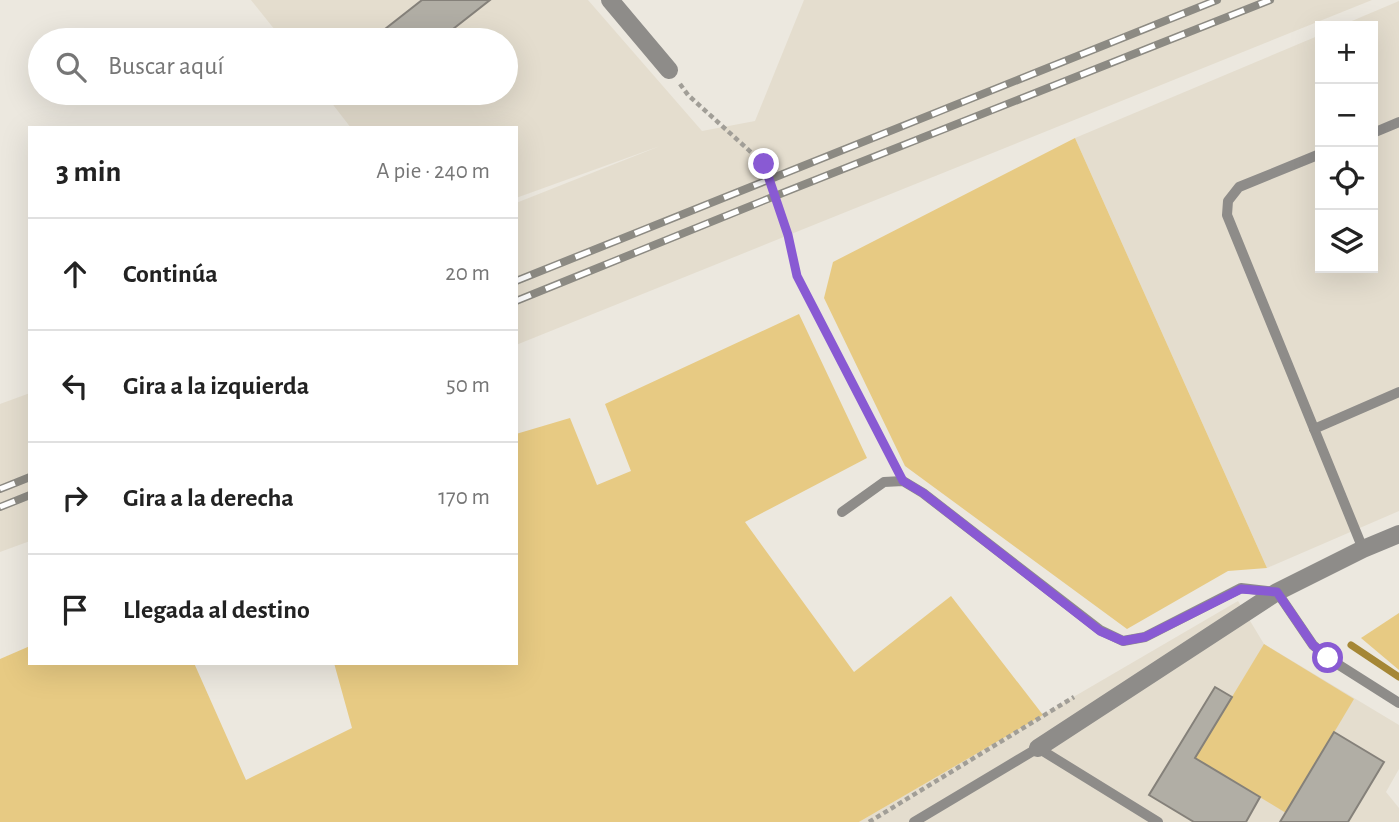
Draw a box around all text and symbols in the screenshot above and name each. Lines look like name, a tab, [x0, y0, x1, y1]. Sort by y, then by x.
map controls	[1315, 21, 1378, 273]
button: +	[1315, 21, 1378, 84]
search box	[28, 28, 518, 105]
icon: search	[52, 48, 90, 86]
text: Buscar aquí	[108, 53, 224, 79]
button: −	[1315, 84, 1378, 147]
button: locate	[1315, 147, 1378, 210]
route end	[748, 148, 779, 179]
text: 3 min	[56, 157, 121, 187]
text: A pie · 240 m	[376, 160, 490, 183]
button: layers	[1315, 210, 1378, 273]
icon: ahead	[56, 255, 94, 293]
text: Continúa	[123, 261, 218, 287]
text: 20 m	[445, 262, 490, 285]
icon: left	[56, 367, 94, 405]
text: Gira a la izquierda	[123, 373, 309, 399]
text: 50 m	[446, 374, 490, 397]
icon: right	[56, 479, 94, 517]
text: Gira a la derecha	[123, 485, 294, 511]
text: 170 m	[438, 486, 490, 509]
icon: arrive	[56, 591, 94, 629]
text: Llegada al destino	[123, 597, 310, 623]
route start	[1312, 642, 1343, 673]

